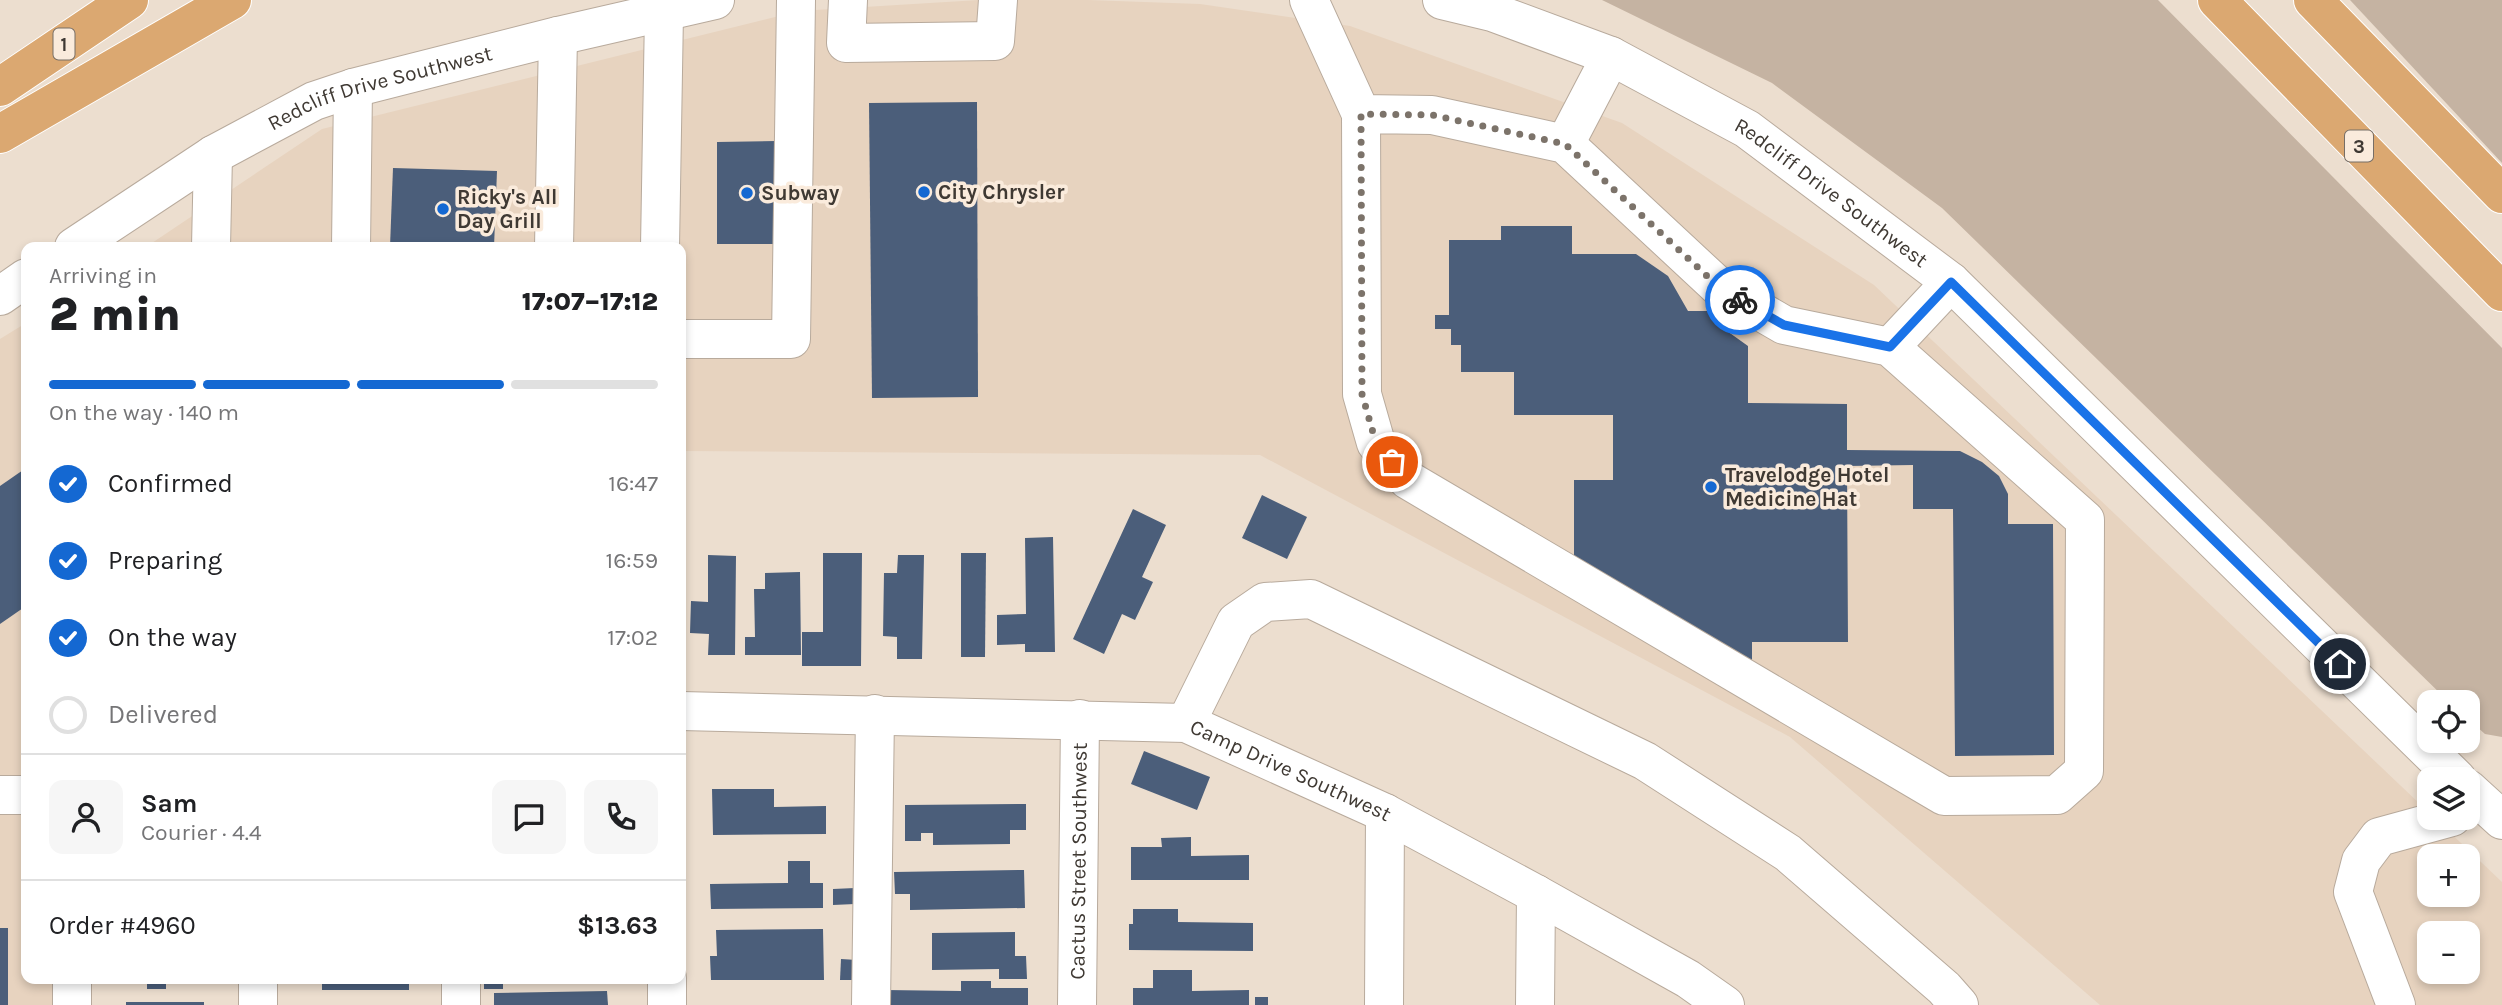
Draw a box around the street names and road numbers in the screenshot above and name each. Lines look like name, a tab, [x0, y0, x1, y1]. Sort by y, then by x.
road number: 1	[54, 28, 74, 60]
street label: Redcliff Drive Southwest	[264, 41, 495, 136]
street label: Redcliff Drive Southwest	[1731, 113, 1933, 272]
road number: 3	[2345, 130, 2373, 162]
street label: Camp Drive Southwest	[1186, 714, 1396, 826]
street label: Cactus Street Southwest	[1065, 742, 1092, 980]

